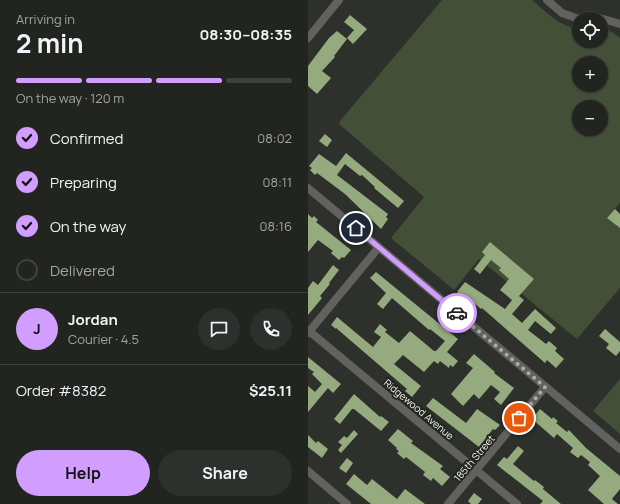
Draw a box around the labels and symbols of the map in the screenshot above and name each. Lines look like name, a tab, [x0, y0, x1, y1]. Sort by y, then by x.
pin	[339, 211, 373, 245]
courier	[437, 293, 477, 333]
street label: Ridgewood Avenue	[381, 375, 457, 443]
pin	[502, 401, 536, 435]
street label: 185th Street	[450, 432, 498, 484]

